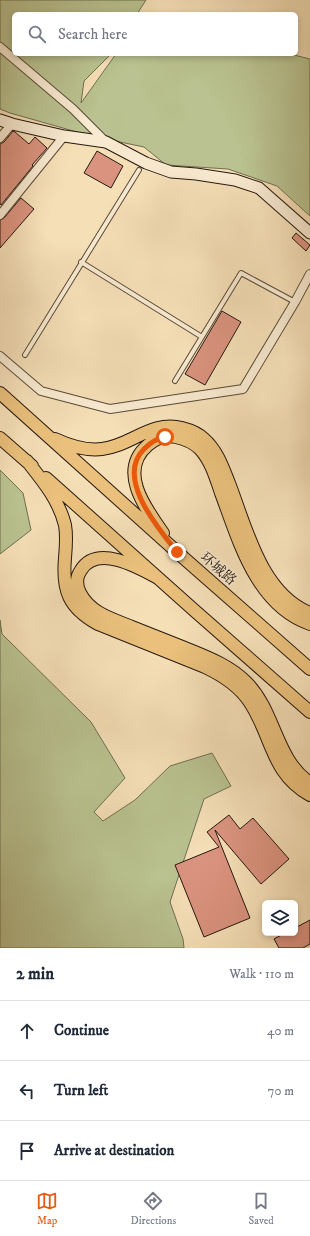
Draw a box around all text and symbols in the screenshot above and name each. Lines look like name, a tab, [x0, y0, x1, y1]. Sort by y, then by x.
search box	[12, 12, 298, 56]
icon: search	[26, 23, 48, 45]
text: Search here	[58, 25, 127, 44]
route start	[156, 428, 174, 446]
route end	[168, 543, 186, 561]
street label: 环城路	[196, 548, 240, 590]
map controls	[262, 900, 298, 936]
button: layers	[262, 900, 298, 936]
text: 2 min	[16, 963, 54, 985]
text: Walk · 110 m	[229, 966, 294, 982]
icon: ahead	[16, 1020, 38, 1042]
text: Continue	[54, 1021, 109, 1040]
text: 40 m	[267, 1023, 294, 1039]
icon: left	[16, 1080, 38, 1102]
text: Turn left	[54, 1081, 108, 1100]
text: 70 m	[268, 1083, 294, 1099]
icon: arrive	[16, 1140, 38, 1162]
text: Arrive at destination	[54, 1141, 174, 1160]
tab: Map	[36, 1190, 58, 1228]
tab: Directions	[131, 1190, 176, 1228]
tab: Saved	[249, 1190, 274, 1228]

